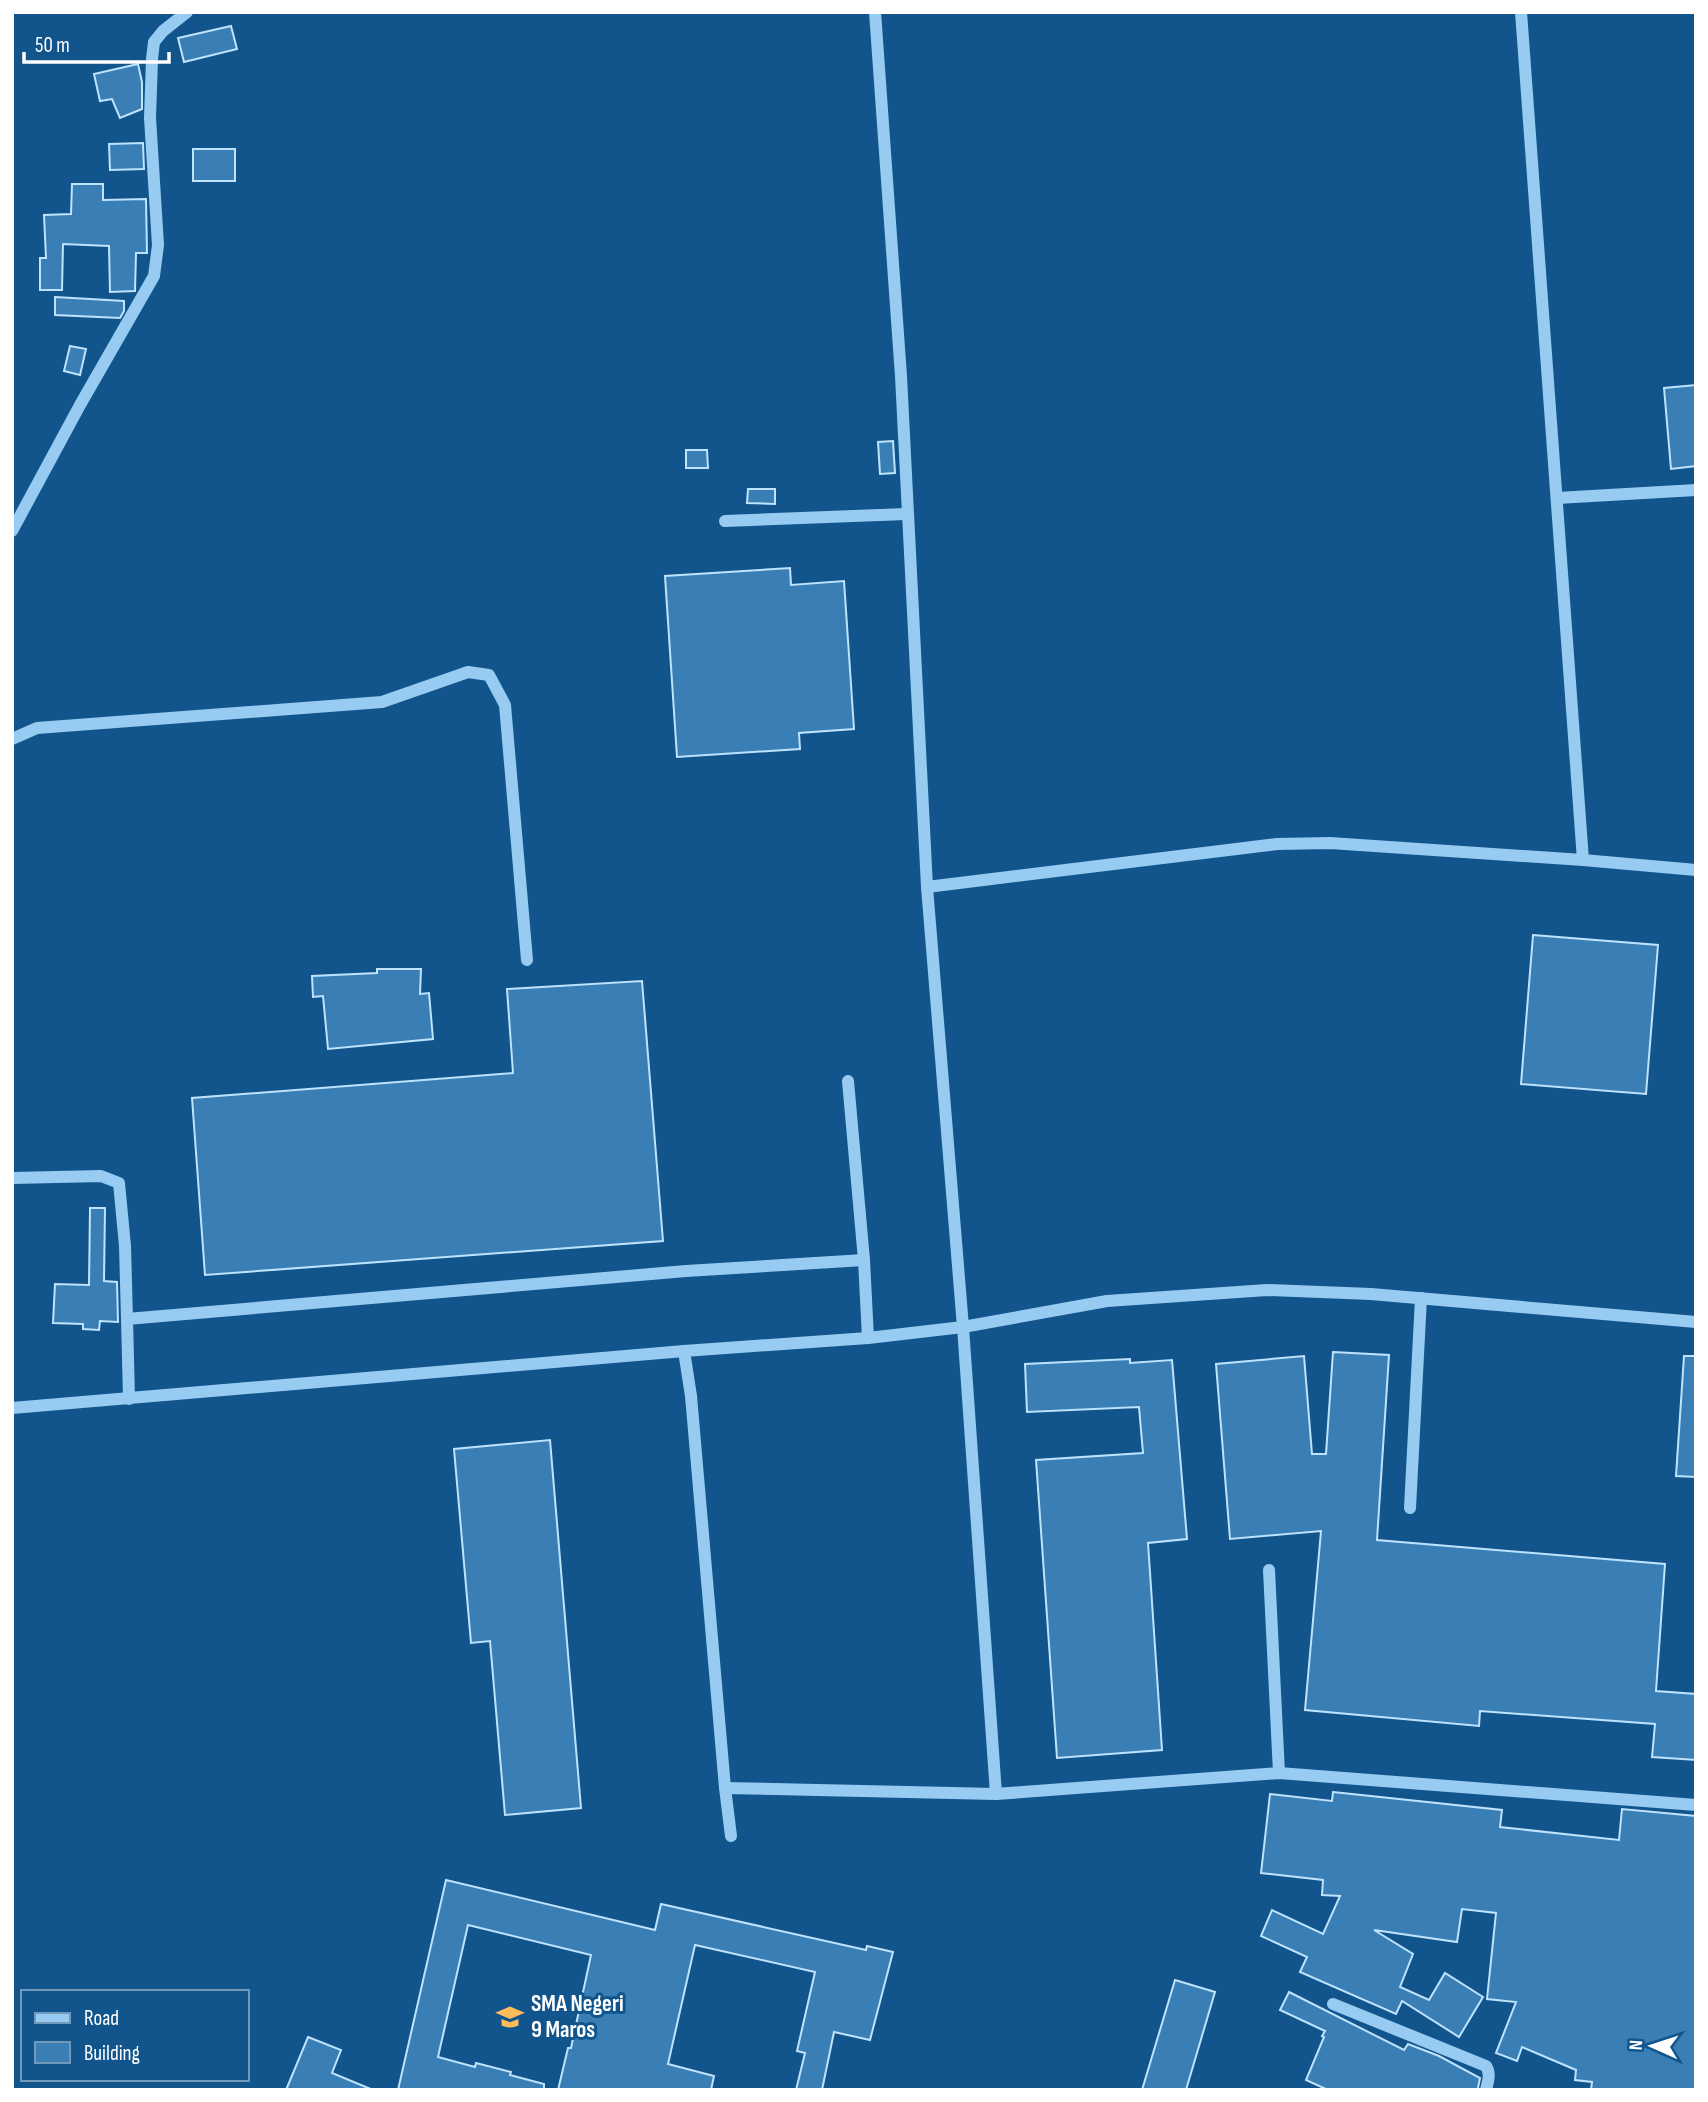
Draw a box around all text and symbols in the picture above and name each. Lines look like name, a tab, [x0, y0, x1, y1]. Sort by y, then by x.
scale bar	[24, 21, 170, 65]
text: 50 m	[35, 33, 70, 58]
legend	[21, 1990, 248, 2081]
place label: SMA Negeri 9 Maros	[531, 1990, 624, 2044]
school or university icon: SMA Negeri 9 Maros	[495, 2002, 525, 2032]
text: Road	[84, 2006, 119, 2031]
north arrow	[1617, 2011, 1687, 2081]
text: N	[1625, 2040, 1648, 2051]
text: Building	[84, 2041, 140, 2066]

